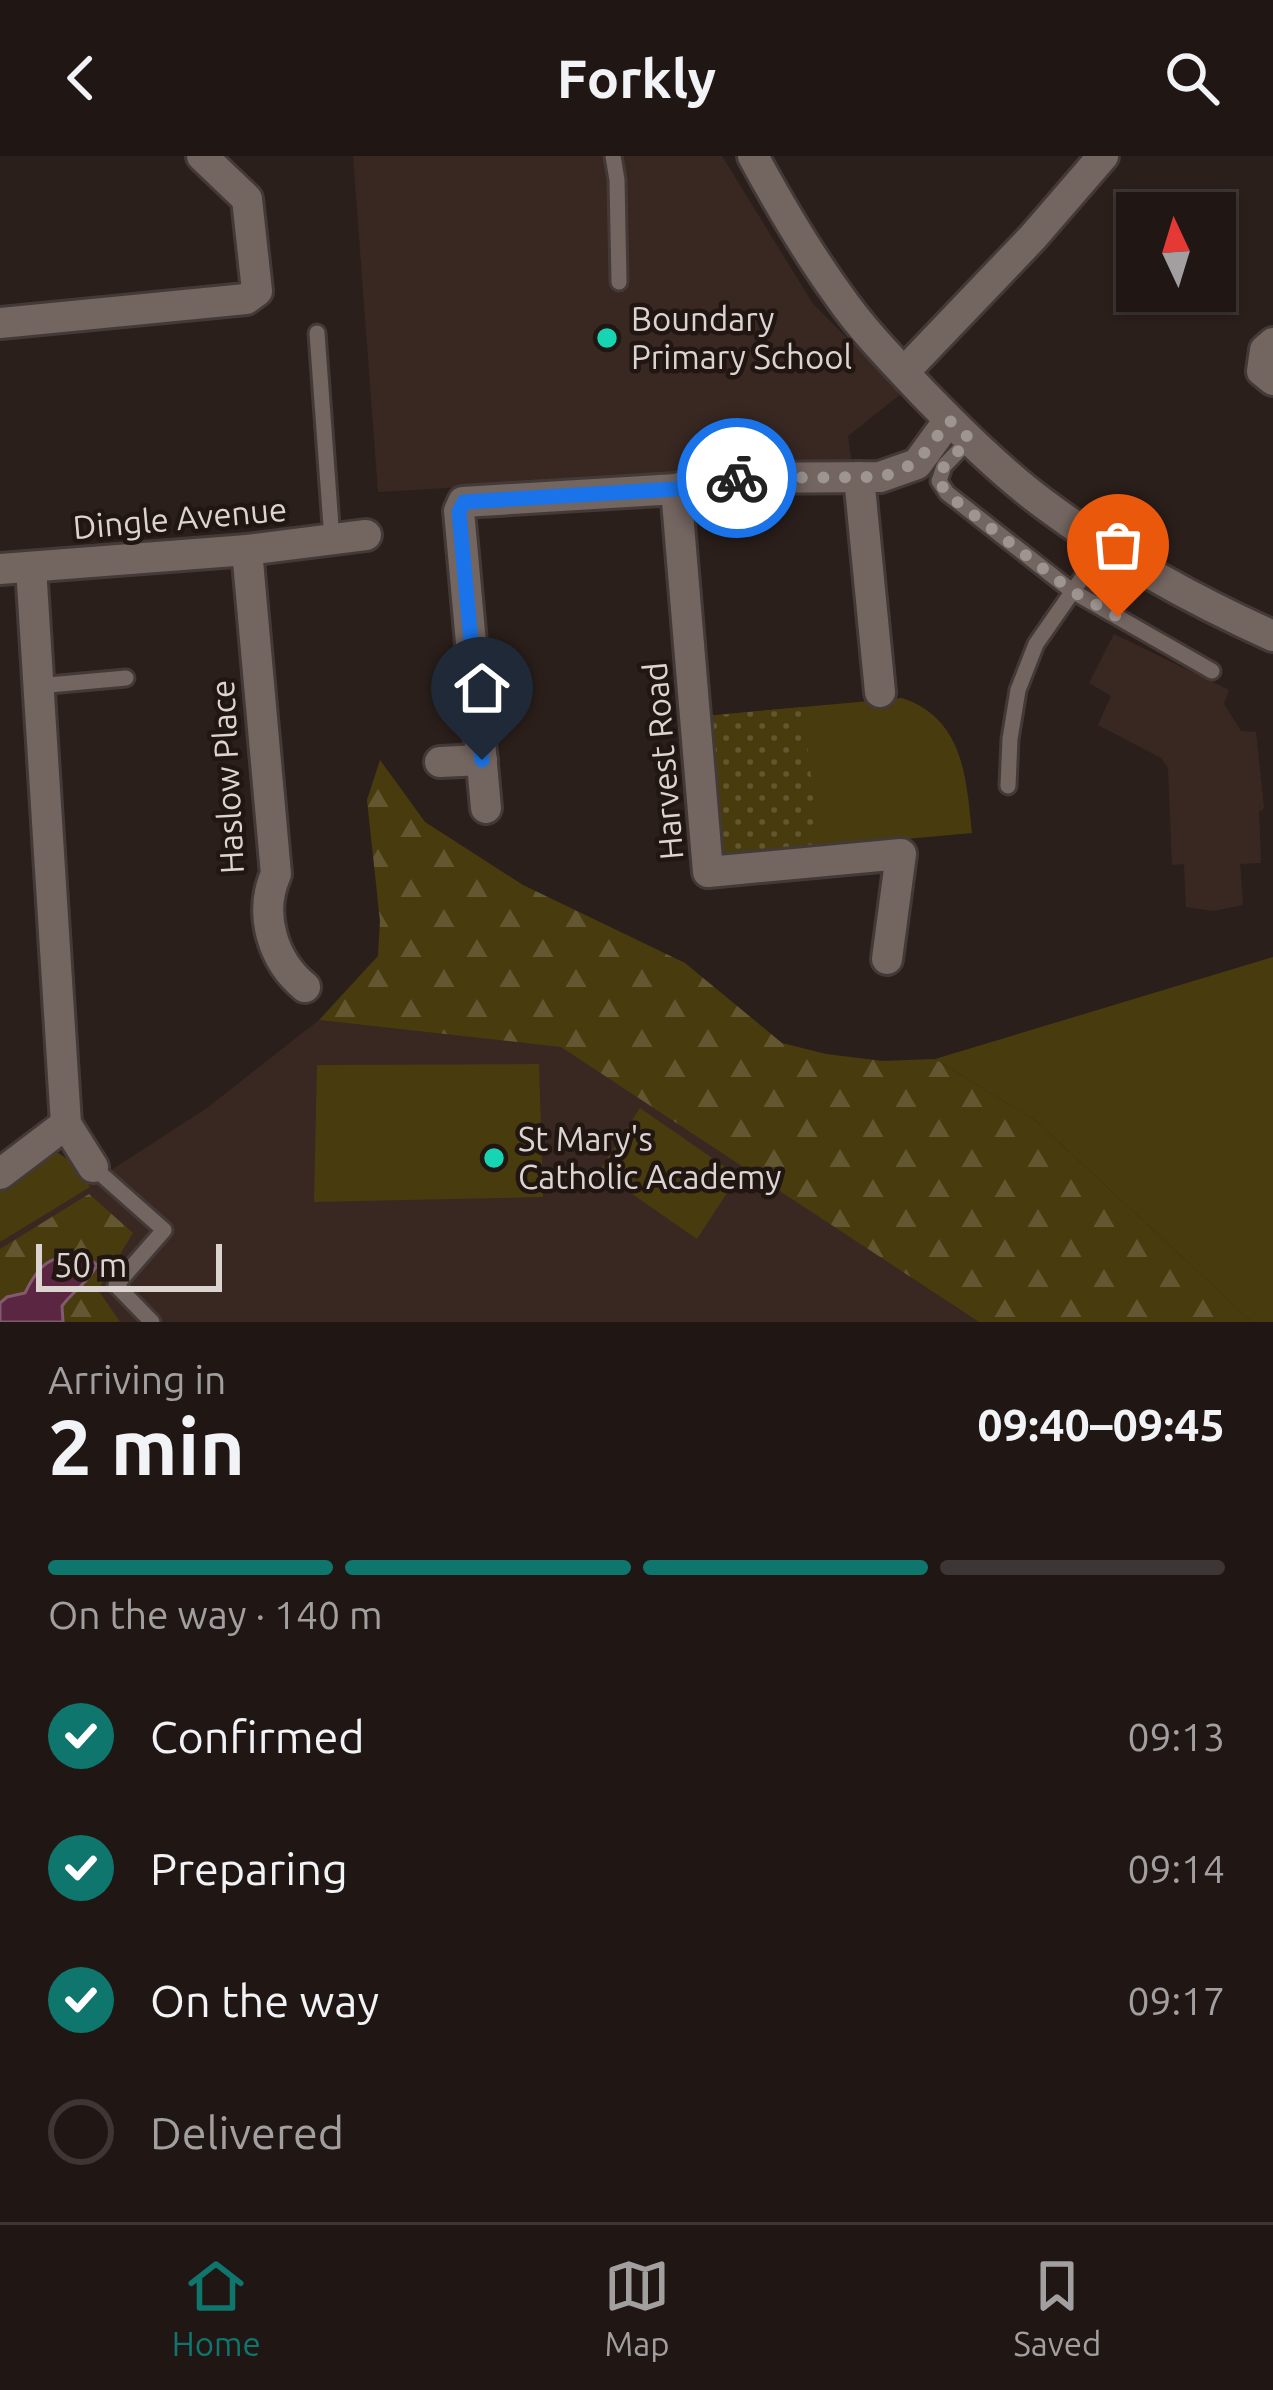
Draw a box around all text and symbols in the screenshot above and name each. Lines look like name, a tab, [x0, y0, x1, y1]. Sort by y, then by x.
icon: back	[48, 45, 114, 111]
icon: search	[1159, 45, 1225, 111]
text: Forkly	[557, 48, 716, 108]
north arrow	[1116, 192, 1236, 312]
map controls	[1116, 192, 1236, 312]
place label: Boundary Primary School	[631, 300, 852, 375]
marker: Boundary Primary School	[594, 325, 620, 351]
courier	[677, 418, 797, 538]
icon: bike	[704, 445, 770, 511]
street label: Dingle Avenue	[71, 490, 289, 545]
pin	[1067, 494, 1169, 617]
icon: bag	[1085, 512, 1151, 578]
pin	[431, 637, 533, 760]
icon: home	[449, 655, 515, 721]
street label: Harvest Road	[635, 661, 690, 861]
street label: Haslow Place	[203, 679, 250, 875]
place label: St Mary's Catholic Academy	[518, 1120, 782, 1195]
marker: St Mary's Catholic Academy	[481, 1145, 507, 1171]
scale bar	[36, 1238, 222, 1291]
text: 50 m	[54, 1246, 127, 1283]
text: Arriving in	[48, 1358, 226, 1401]
text: 09:40–09:45	[977, 1399, 1225, 1450]
text: 2 min	[48, 1402, 245, 1490]
text: On the way · 140 m	[48, 1593, 383, 1636]
icon: check	[48, 1703, 114, 1769]
text: Confirmed	[150, 1711, 365, 1762]
text: 09:13	[1127, 1715, 1225, 1758]
icon: check	[48, 1835, 114, 1901]
text: Preparing	[150, 1843, 348, 1894]
text: 09:14	[1127, 1847, 1225, 1890]
icon: check	[48, 1967, 114, 2033]
text: On the way	[150, 1975, 379, 2026]
text: 09:17	[1127, 1979, 1225, 2022]
text: Delivered	[150, 2107, 344, 2158]
tab: Home	[172, 2253, 261, 2362]
tab: Map	[604, 2253, 670, 2362]
tab: Saved	[1013, 2253, 1101, 2362]

